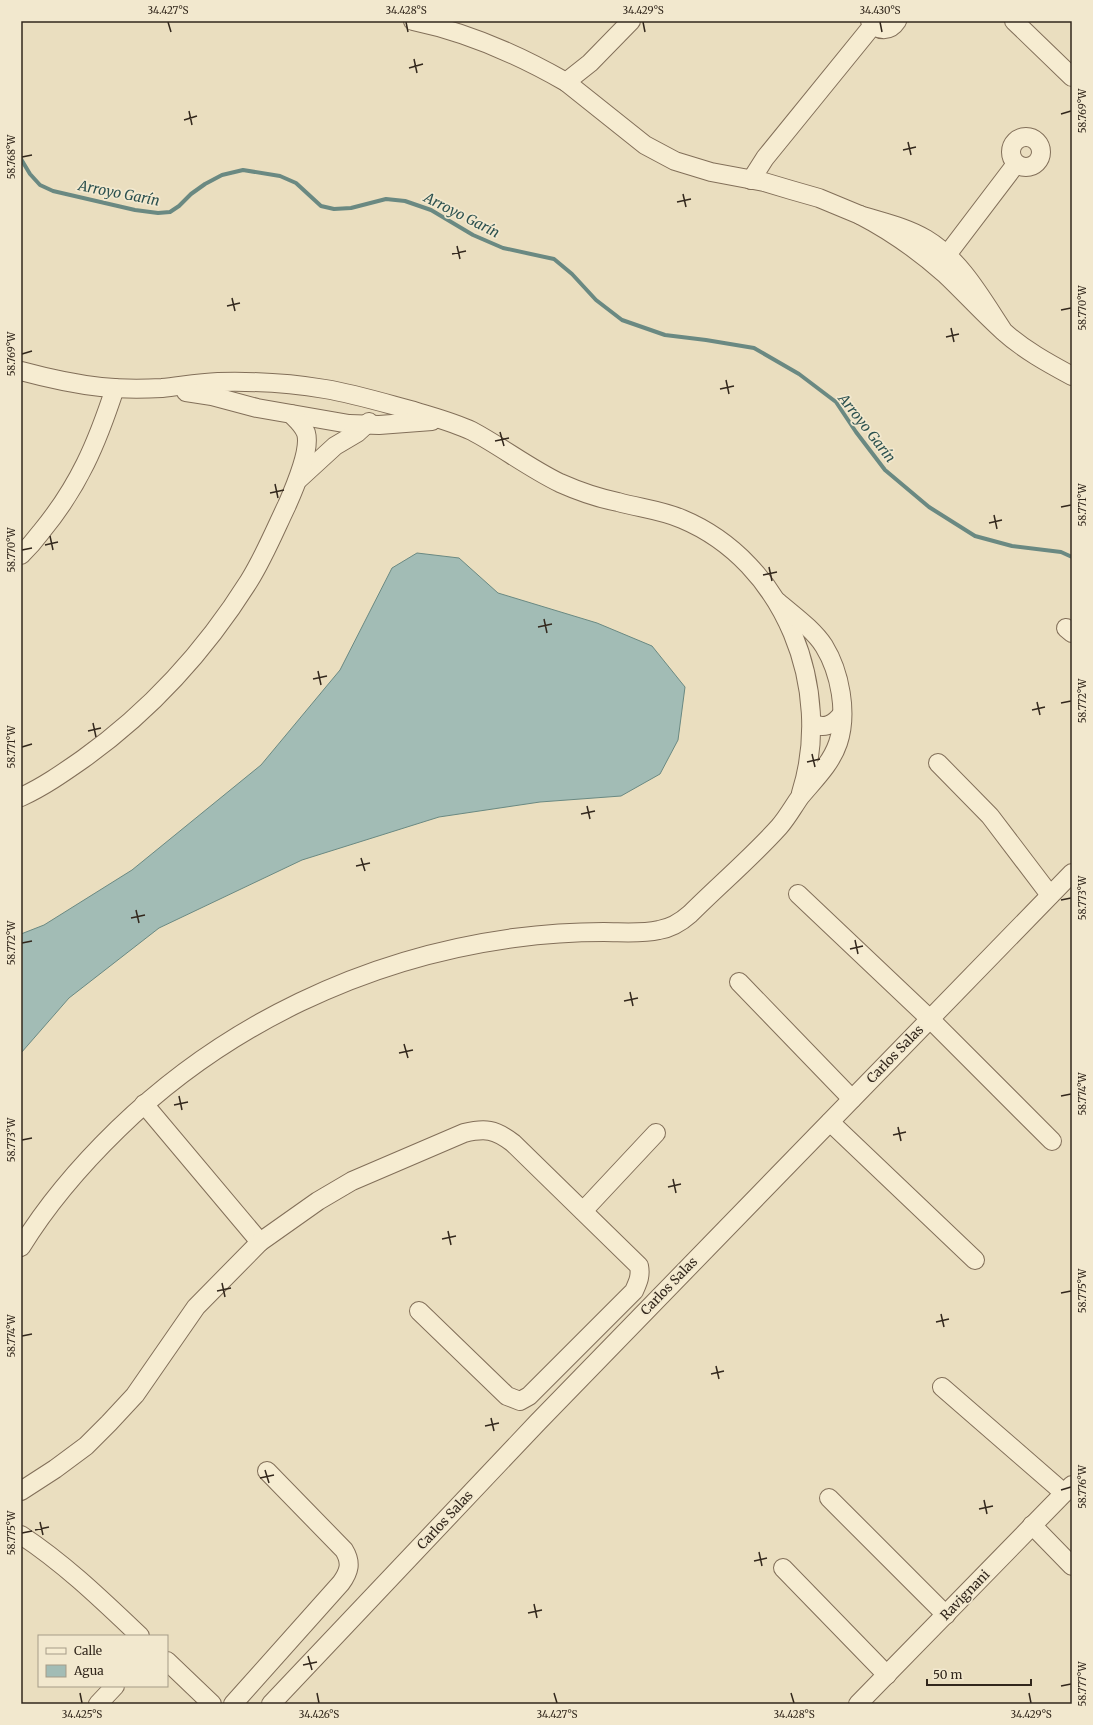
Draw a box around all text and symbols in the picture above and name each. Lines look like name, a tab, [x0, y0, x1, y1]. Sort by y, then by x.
text: 34.427°S	[148, 4, 189, 17]
text: 34.428°S	[385, 4, 427, 17]
text: 34.429°S	[622, 4, 664, 17]
text: 34.430°S	[859, 4, 901, 17]
text: 58.769°W	[1076, 88, 1089, 133]
text: 58.768°W	[5, 134, 18, 179]
water label: Arroyo Garín	[76, 176, 161, 210]
water label: Arroyo Garín	[420, 188, 503, 242]
text: 58.770°W	[1076, 284, 1089, 331]
text: 58.769°W	[5, 331, 18, 376]
water label: Arroyo Garín	[834, 389, 899, 466]
text: 58.771°W	[1076, 483, 1089, 526]
text: 58.770°W	[5, 526, 18, 573]
text: 58.772°W	[1076, 678, 1089, 723]
text: 58.771°W	[5, 725, 18, 768]
text: 58.773°W	[1076, 875, 1089, 920]
text: 58.772°W	[5, 920, 18, 965]
street label: Carlos Salas	[863, 1021, 927, 1087]
text: 58.774°W	[1076, 1071, 1089, 1116]
text: 58.773°W	[5, 1117, 18, 1162]
street label: Carlos Salas	[637, 1253, 701, 1319]
text: 58.775°W	[1076, 1268, 1089, 1313]
text: 58.774°W	[5, 1313, 18, 1358]
text: 58.776°W	[1076, 1464, 1089, 1509]
street label: Carlos Salas	[413, 1487, 477, 1553]
text: 58.775°W	[5, 1510, 18, 1555]
street label: Ravignani	[937, 1566, 993, 1624]
legend	[38, 1635, 168, 1687]
text: Calle	[74, 1643, 102, 1658]
scale bar	[927, 1661, 1031, 1687]
text: 58.777°W	[1076, 1661, 1089, 1706]
text: Agua	[73, 1663, 104, 1678]
text: 50 m	[933, 1667, 962, 1682]
text: 34.425°S	[62, 1708, 102, 1721]
text: 34.426°S	[299, 1708, 339, 1721]
text: 34.427°S	[537, 1708, 578, 1721]
text: 34.428°S	[773, 1708, 815, 1721]
text: 34.429°S	[1010, 1708, 1052, 1721]

